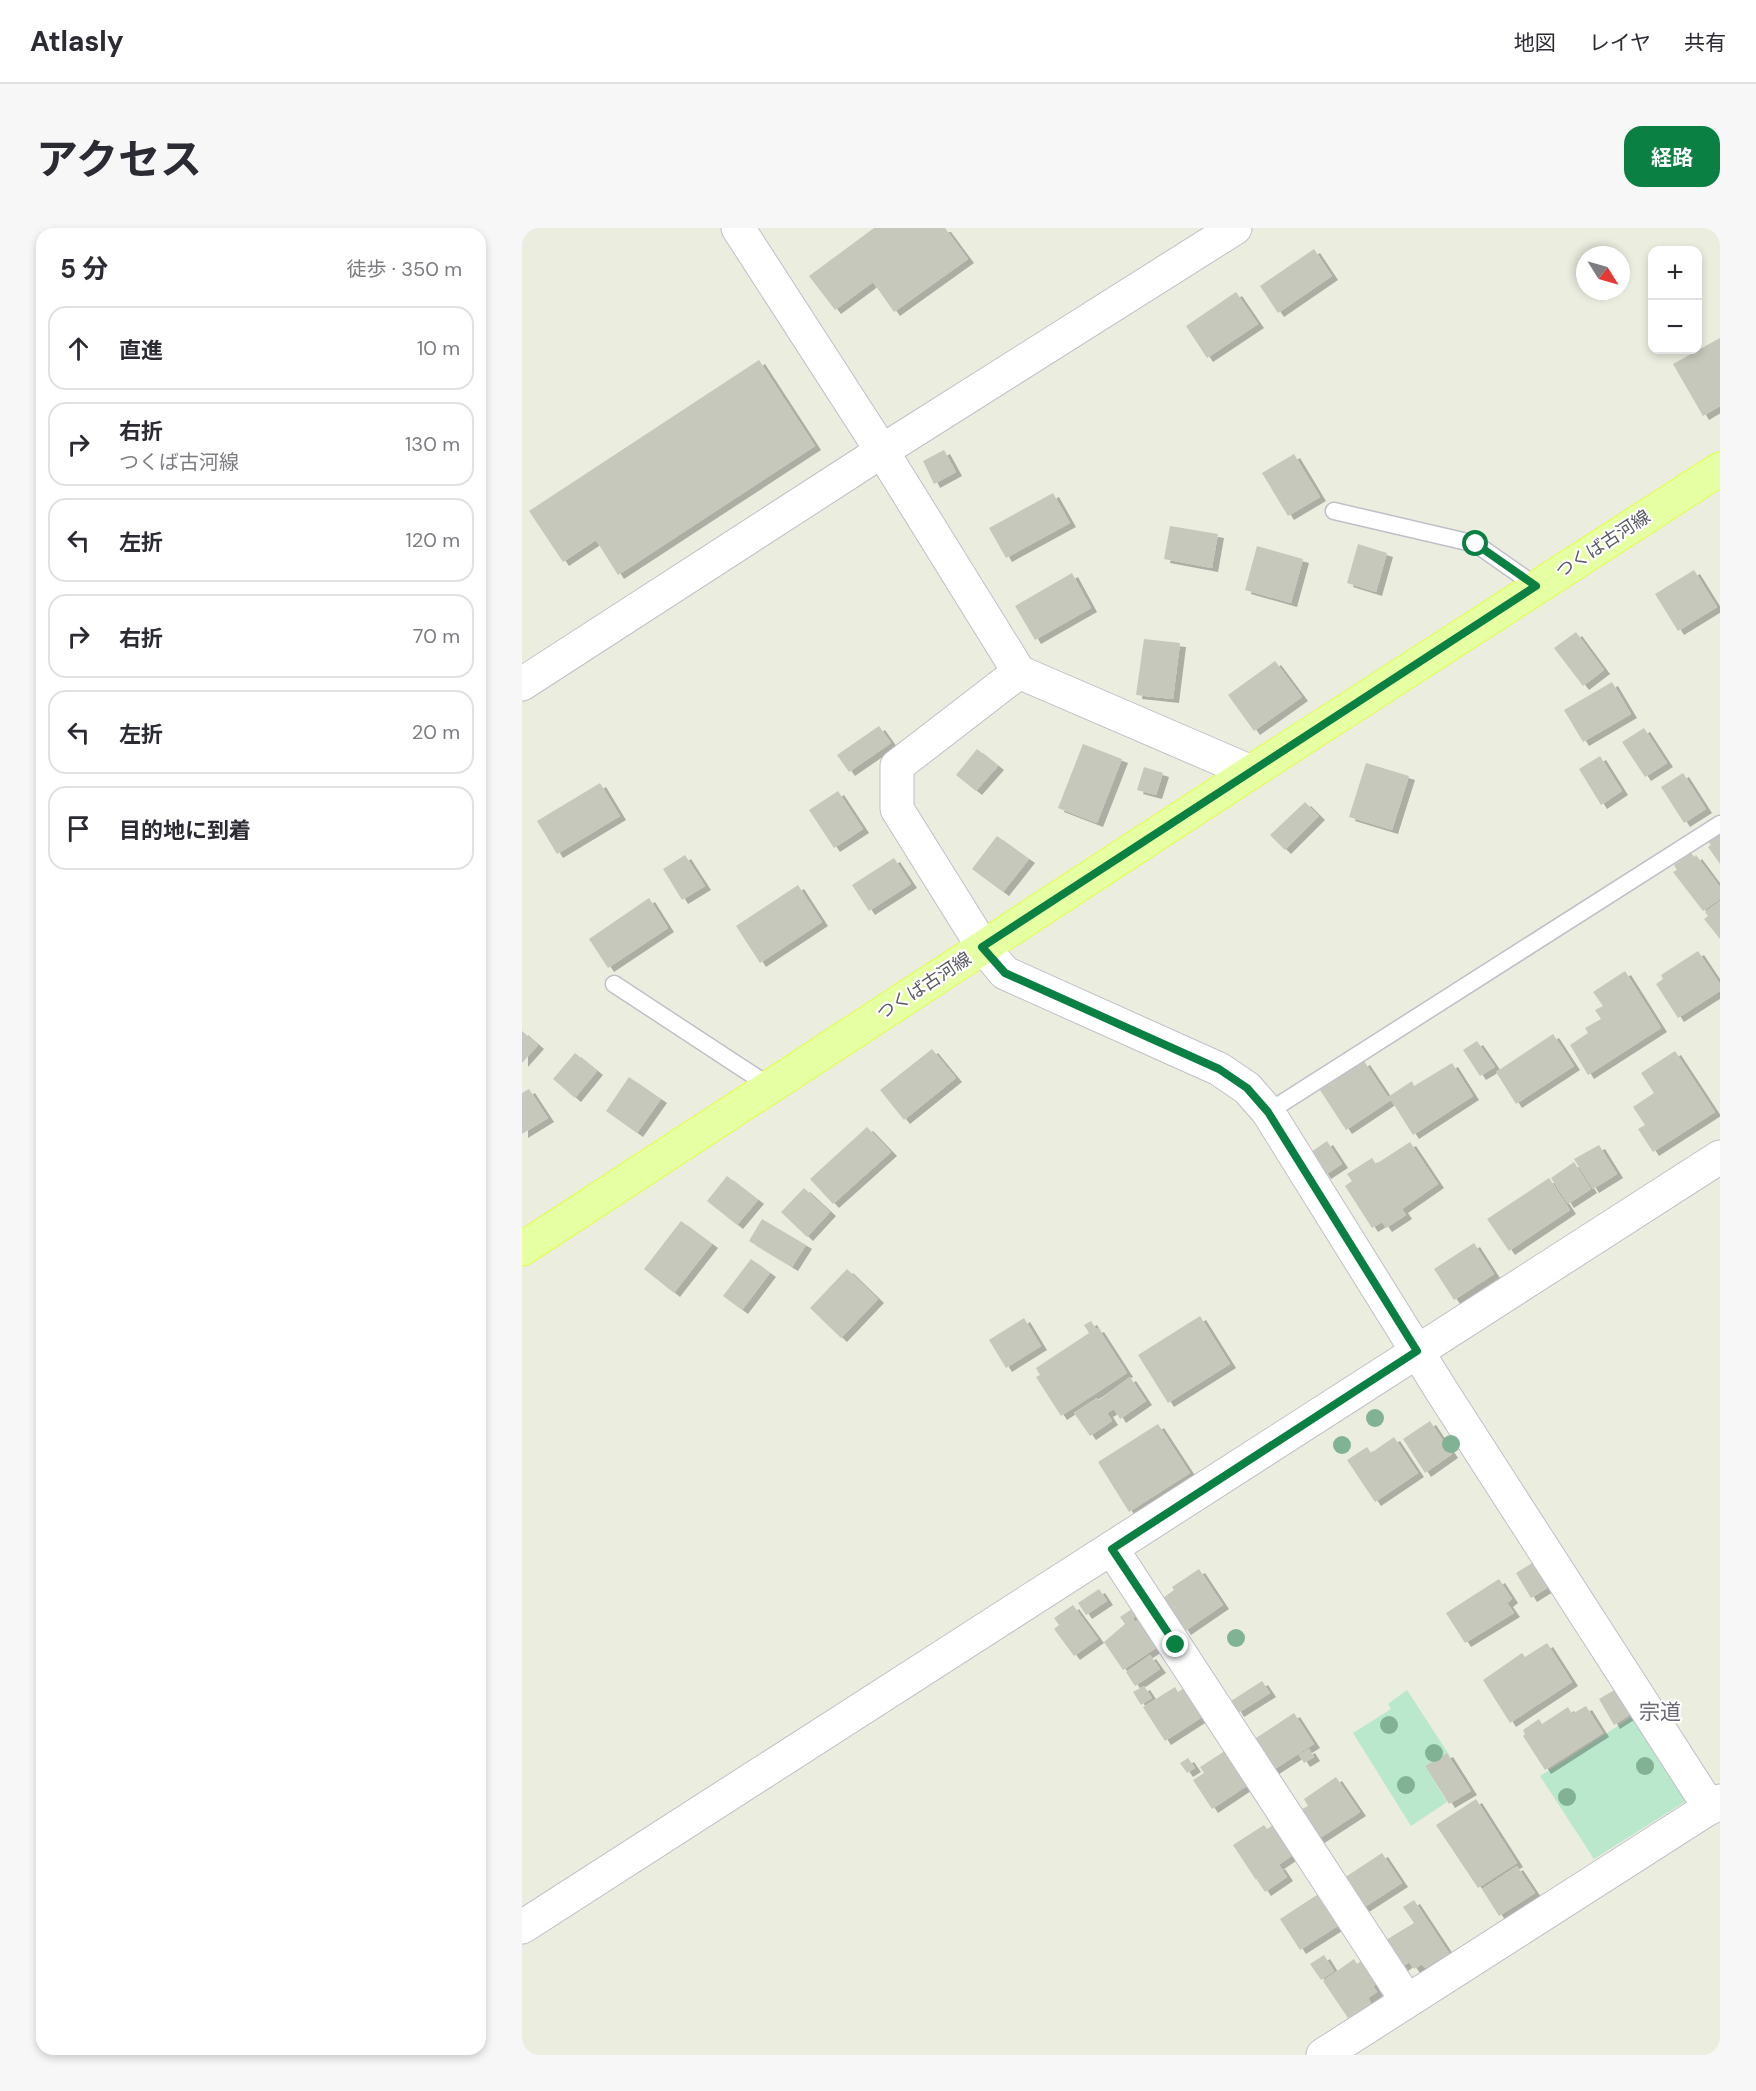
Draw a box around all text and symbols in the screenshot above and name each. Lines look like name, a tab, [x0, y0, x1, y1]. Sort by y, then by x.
text: Atlasly	[30, 23, 124, 60]
text: 地図	[1514, 29, 1556, 57]
text: レイヤ	[1589, 29, 1651, 57]
text: 共有	[1684, 29, 1726, 57]
button: 経路	[1624, 126, 1720, 187]
text: アクセス	[36, 132, 202, 187]
north arrow	[1576, 246, 1630, 300]
map controls	[1648, 246, 1702, 354]
button: +	[1648, 246, 1702, 300]
text: 5 分	[60, 252, 108, 286]
text: 徒歩 · 350 m	[347, 256, 462, 282]
button: −	[1648, 300, 1702, 354]
icon: ahead	[62, 332, 95, 365]
text: 10 m	[417, 335, 460, 361]
text: 直進	[119, 336, 163, 365]
text: 右折	[119, 417, 163, 446]
icon: right	[62, 428, 95, 461]
text: 130 m	[405, 431, 460, 457]
text: つくば古河線	[119, 449, 239, 475]
street label: つくば古河線	[1551, 505, 1655, 583]
icon: left	[62, 524, 95, 557]
text: 120 m	[406, 527, 460, 553]
text: 左折	[119, 528, 163, 557]
route start	[1462, 530, 1488, 556]
icon: right	[62, 620, 95, 653]
text: 70 m	[413, 623, 460, 649]
text: 右折	[119, 624, 163, 653]
icon: left	[62, 716, 95, 749]
text: 20 m	[412, 719, 460, 745]
text: 左折	[119, 720, 163, 749]
icon: arrive	[62, 812, 95, 845]
text: 目的地に到着	[119, 816, 251, 845]
street label: つくば古河線	[872, 947, 976, 1025]
route end	[1162, 1631, 1188, 1657]
district label: 宗道	[1639, 1698, 1681, 1726]

